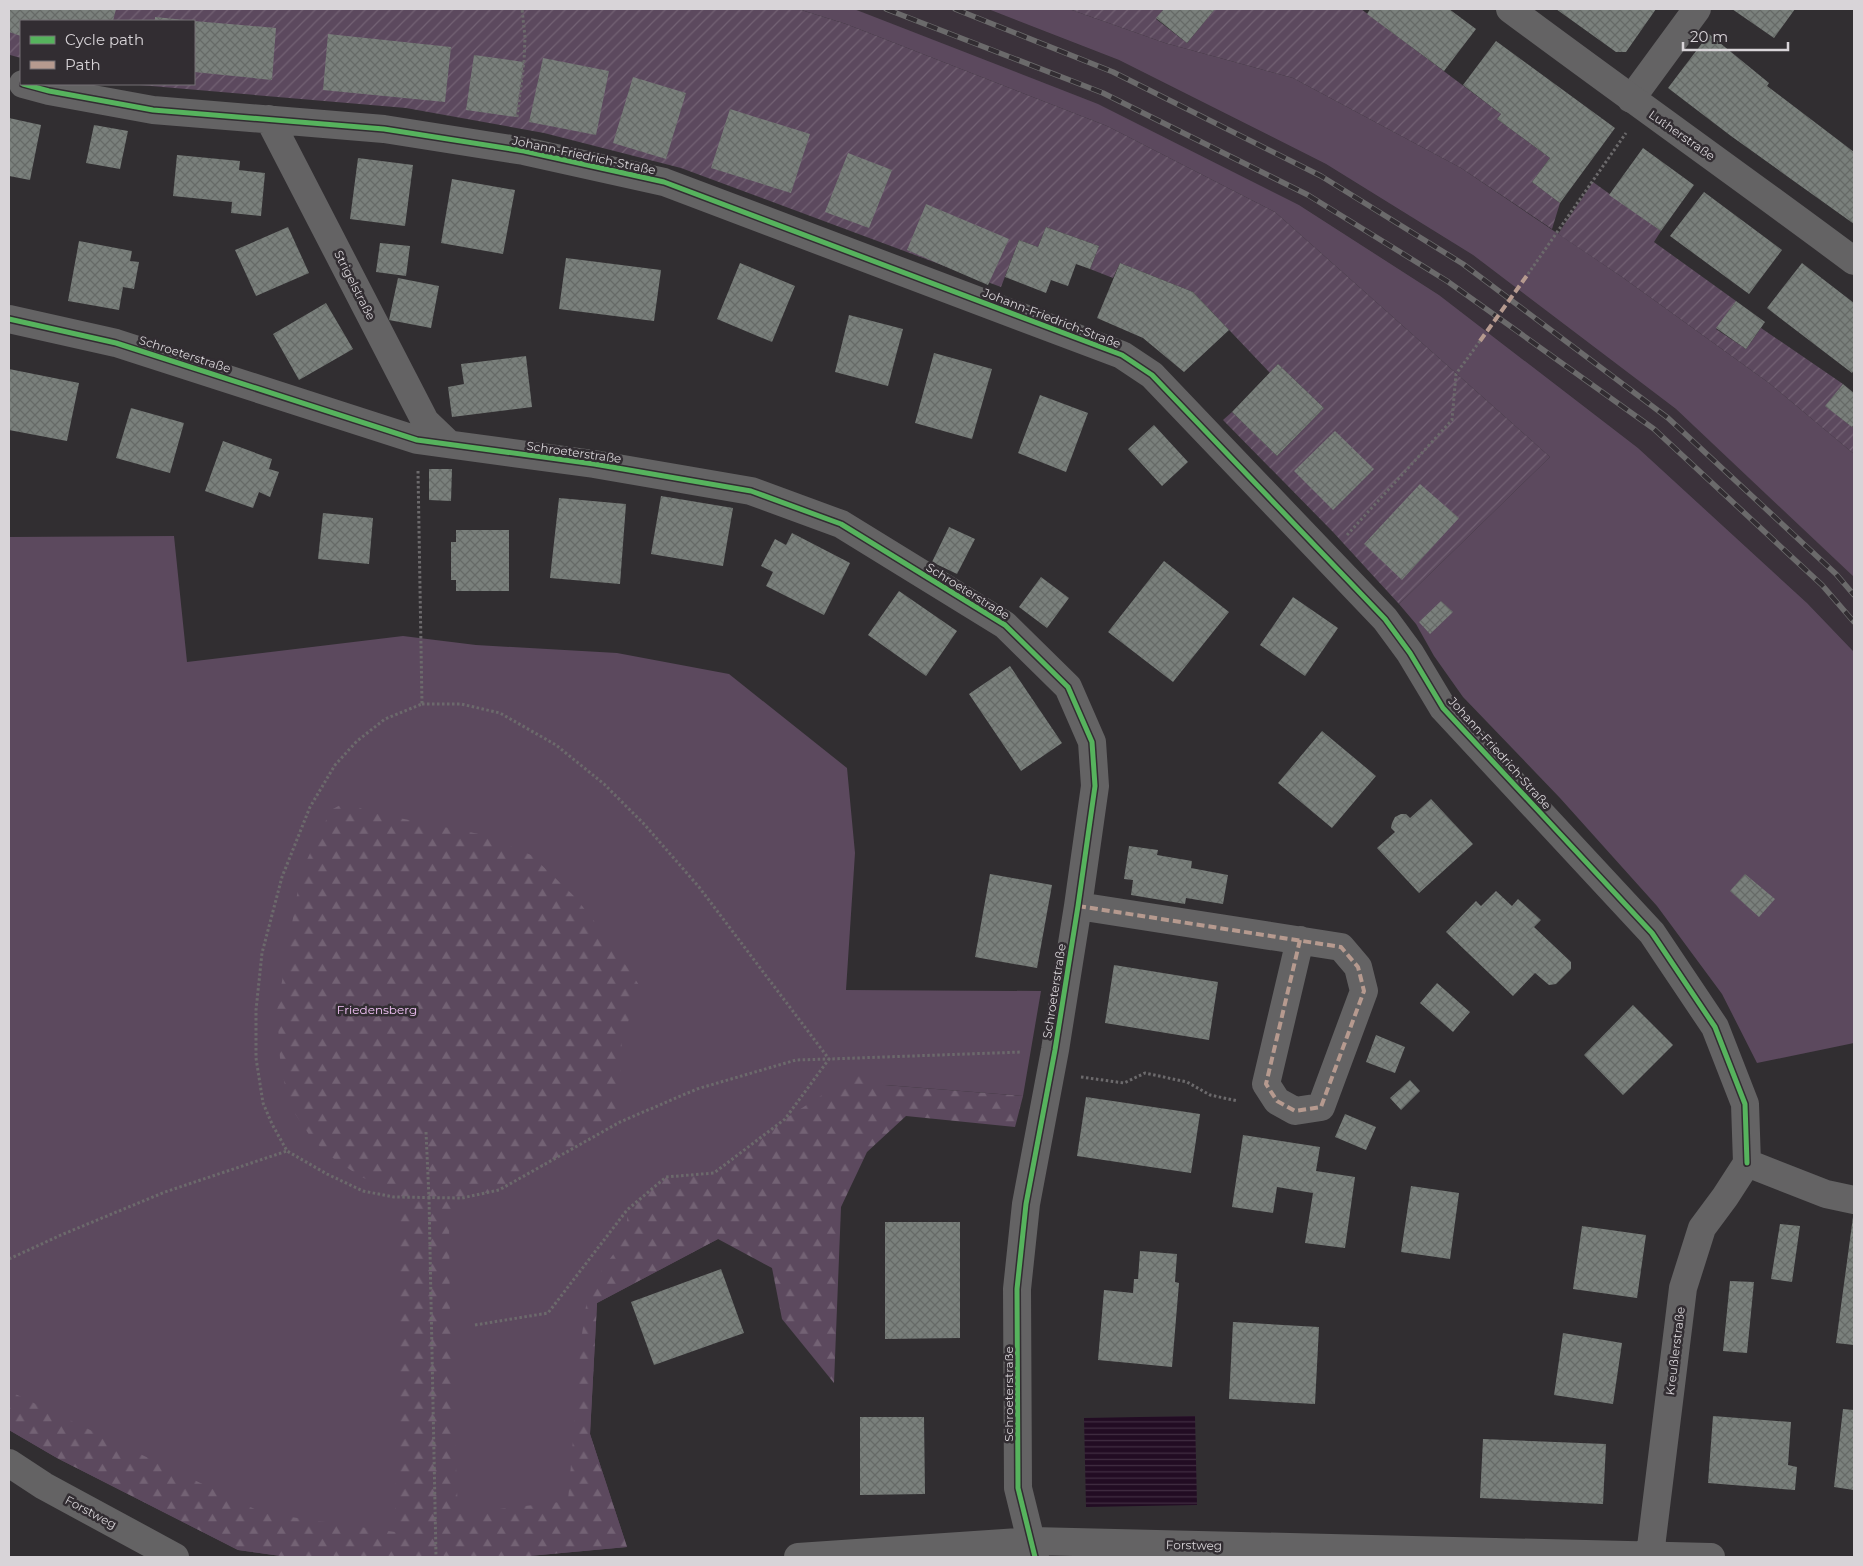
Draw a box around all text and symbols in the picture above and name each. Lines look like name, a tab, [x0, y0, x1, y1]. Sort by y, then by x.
legend	[20, 20, 195, 85]
scale bar	[1683, 20, 1788, 52]
text: 20 m	[1690, 27, 1728, 46]
text: Cycle path	[65, 30, 144, 49]
text: Path	[65, 55, 101, 74]
street label: Lutherstraße	[1646, 107, 1718, 163]
street label: Johann-Friedrich-Straße	[510, 132, 657, 178]
street label: Strigelstraße	[331, 248, 379, 322]
street label: Johann-Friedrich-Straße	[980, 284, 1123, 351]
street label: Schroeterstraße	[137, 332, 233, 376]
street label: Schroeterstraße	[526, 438, 622, 466]
street label: Schroeterstraße	[923, 559, 1013, 623]
street label: Johann-Friedrich-Straße	[1445, 693, 1555, 812]
street label: Schroeterstraße	[1039, 943, 1069, 1039]
park label: Friedensberg	[337, 1002, 417, 1017]
street label: Kreußlerstraße	[1662, 1306, 1688, 1396]
street label: Schroeterstraße	[1001, 1346, 1016, 1442]
street label: Forstweg	[63, 1492, 119, 1532]
street label: Forstweg	[1166, 1537, 1222, 1553]

